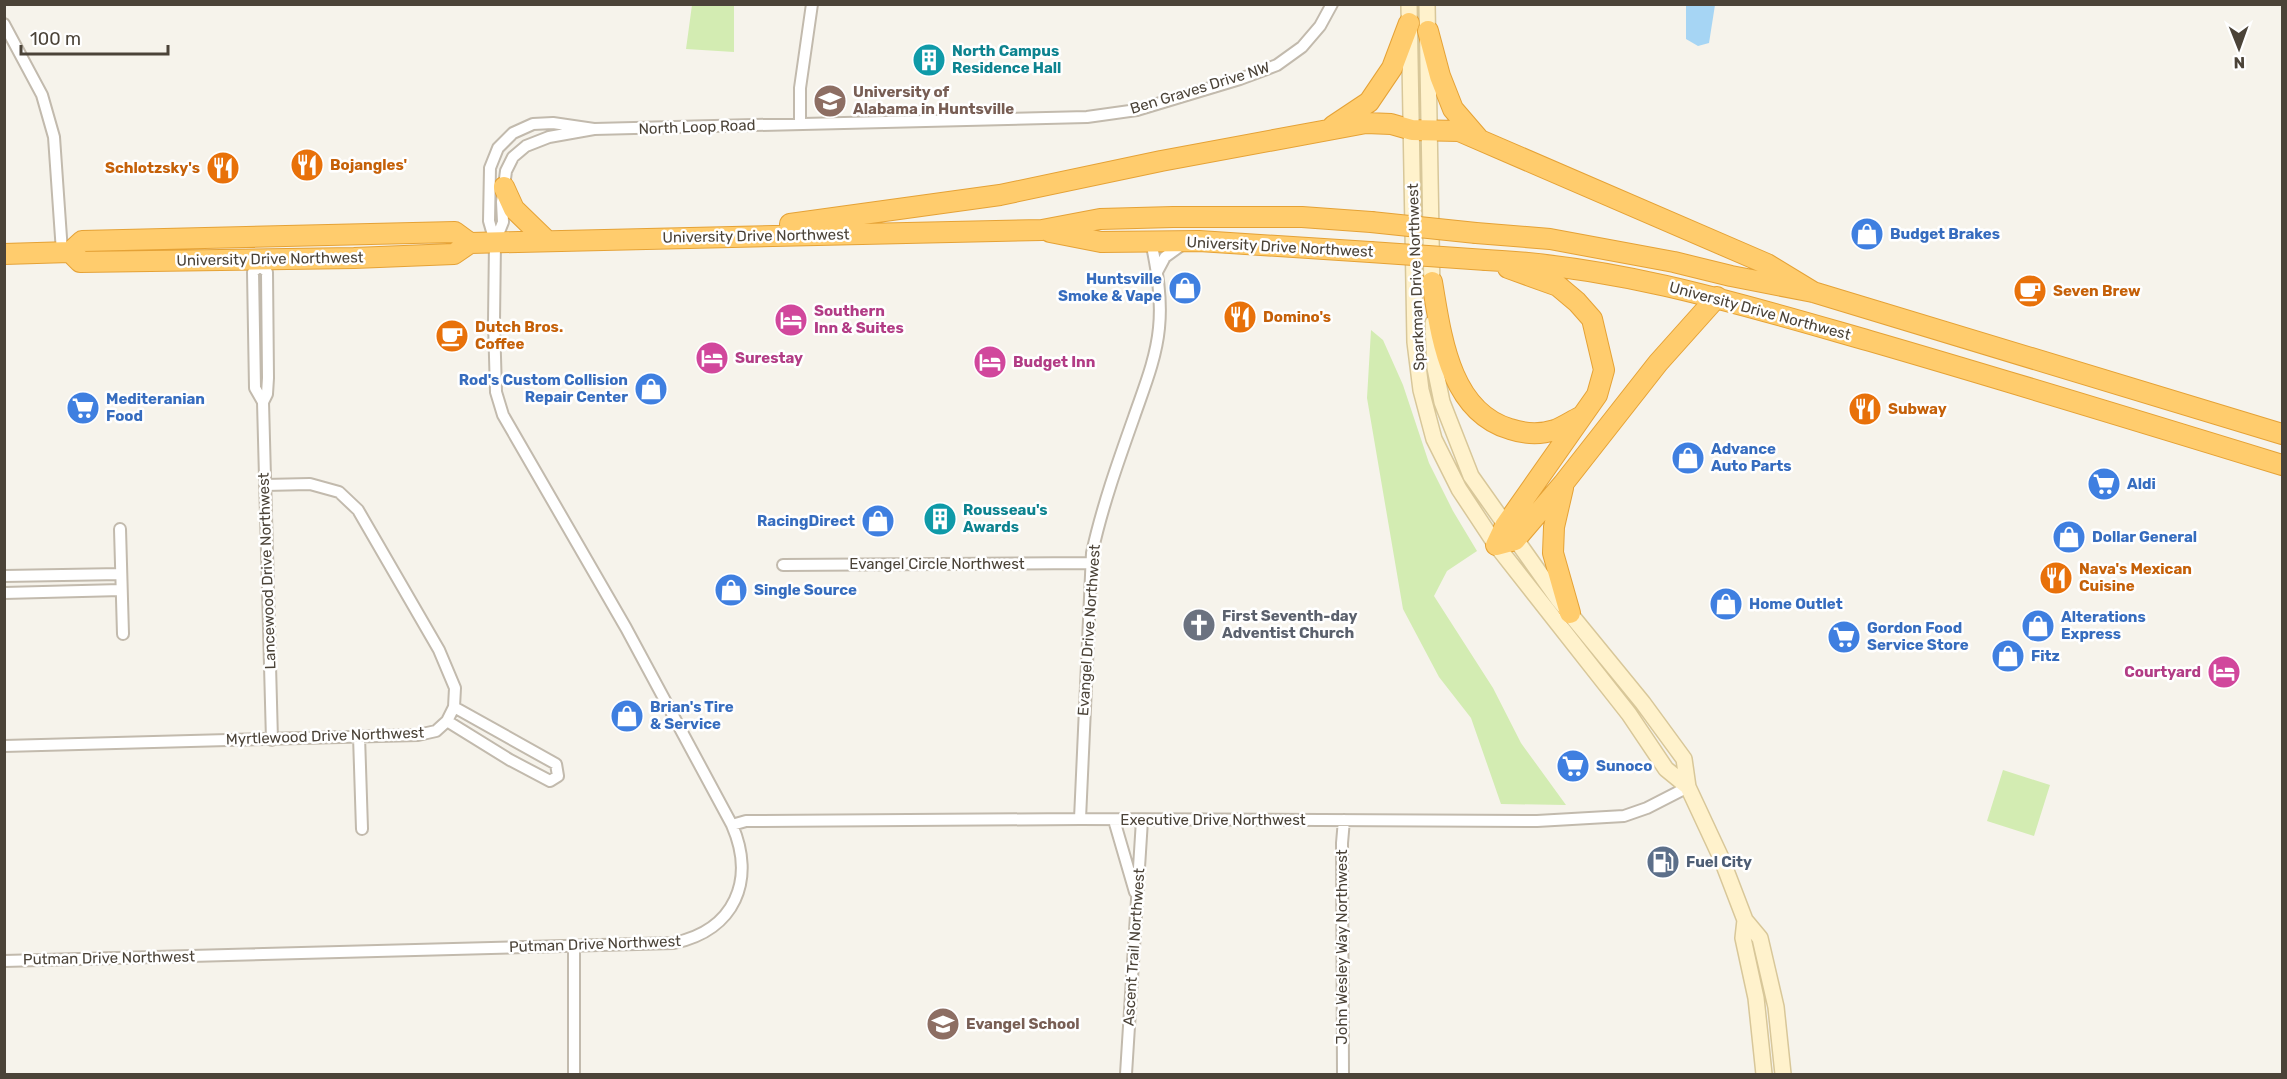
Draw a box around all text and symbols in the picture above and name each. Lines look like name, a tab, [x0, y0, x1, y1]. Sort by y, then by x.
scale bar	[21, 18, 168, 56]
north arrow	[2209, 18, 2269, 78]
text: 100 m	[30, 28, 81, 50]
building icon: North Campus Residence Hall	[911, 42, 947, 78]
place label: North Campus Residence Hall	[952, 42, 1061, 77]
text: N	[2233, 53, 2245, 72]
street label: Ben Graves Drive NW	[1128, 58, 1272, 118]
school or university icon: University of Alabama in Huntsville	[812, 83, 848, 119]
place label: University of Alabama in Huntsville	[853, 83, 1014, 118]
street label: North Loop Road	[638, 116, 756, 138]
restaurant icon: Bojangles'	[289, 147, 325, 183]
restaurant icon: Schlotzsky's	[205, 150, 241, 186]
place label: Bojangles'	[330, 156, 407, 174]
place label: Schlotzsky's	[105, 159, 200, 177]
street label: Sparkman Drive Northwest	[1404, 183, 1428, 371]
shop icon: Budget Brakes	[1849, 216, 1885, 252]
street label: University Drive Northwest	[662, 225, 850, 247]
place label: Budget Brakes	[1890, 225, 2000, 243]
street label: University Drive Northwest	[1186, 233, 1374, 261]
street label: University Drive Northwest	[176, 248, 364, 270]
place label: Huntsville Smoke & Vape	[1058, 270, 1162, 305]
shop icon: Huntsville Smoke & Vape	[1167, 270, 1203, 306]
cafe icon: Seven Brew	[2012, 273, 2048, 309]
street label: University Drive Northwest	[1667, 278, 1853, 344]
place label: Seven Brew	[2053, 282, 2141, 300]
restaurant icon: Domino's	[1222, 299, 1258, 335]
hotel icon: Southern Inn & Suites	[773, 302, 809, 338]
place label: Southern Inn & Suites	[814, 302, 904, 337]
place label: Domino's	[1263, 308, 1331, 326]
cafe icon: Dutch Bros. Coffee	[434, 318, 470, 354]
place label: Dutch Bros. Coffee	[475, 318, 563, 353]
hotel icon: Surestay	[694, 340, 730, 376]
hotel icon: Budget Inn	[972, 344, 1008, 380]
place label: Surestay	[735, 349, 803, 367]
place label: Budget Inn	[1013, 353, 1095, 371]
place label: Rod's Custom Collision Repair Center	[459, 371, 628, 406]
shop icon: Rod's Custom Collision Repair Center	[633, 371, 669, 407]
supermarket icon: Mediteranian Food	[65, 390, 101, 426]
place label: Mediteranian Food	[106, 390, 205, 425]
restaurant icon: Subway	[1847, 391, 1883, 427]
place label: Subway	[1888, 400, 1947, 418]
shop icon: Advance Auto Parts	[1670, 440, 1706, 476]
place label: Advance Auto Parts	[1711, 440, 1792, 475]
supermarket icon: Aldi	[2086, 466, 2122, 502]
street label: Lancewood Drive Northwest	[255, 472, 279, 670]
place label: Aldi	[2127, 475, 2156, 493]
building icon: Rousseau's Awards	[922, 501, 958, 537]
place label: Rousseau's Awards	[963, 501, 1048, 536]
shop icon: RacingDirect	[860, 503, 896, 539]
place label: RacingDirect	[757, 512, 855, 530]
shop icon: Dollar General	[2051, 519, 2087, 555]
place label: Dollar General	[2092, 528, 2197, 546]
street label: Evangel Drive Northwest	[1074, 543, 1104, 716]
street label: Evangel Circle Northwest	[849, 555, 1025, 573]
restaurant icon: Nava's Mexican Cuisine	[2038, 560, 2074, 596]
place label: Nava's Mexican Cuisine	[2079, 560, 2192, 595]
shop icon: Single Source	[713, 572, 749, 608]
place label: Single Source	[754, 581, 857, 599]
shop icon: Home Outlet	[1708, 586, 1744, 622]
place label: Home Outlet	[1749, 595, 1843, 613]
church icon: First Seventh-day Adventist Church	[1181, 607, 1217, 643]
place label: First Seventh-day Adventist Church	[1222, 607, 1357, 642]
shop icon: Alterations Express	[2020, 608, 2056, 644]
place label: Alterations Express	[2061, 608, 2146, 643]
supermarket icon: Gordon Food Service Store	[1826, 619, 1862, 655]
place label: Gordon Food Service Store	[1867, 619, 1969, 654]
shop icon: Fitz	[1990, 638, 2026, 674]
place label: Fitz	[2031, 647, 2060, 665]
hotel icon: Courtyard	[2206, 654, 2242, 690]
place label: Courtyard	[2124, 663, 2201, 681]
shop icon: Brian's Tire & Service	[609, 698, 645, 734]
place label: Brian's Tire & Service	[650, 698, 734, 733]
street label: Myrtlewood Drive Northwest	[226, 724, 425, 748]
supermarket icon: Sunoco	[1555, 748, 1591, 784]
place label: Sunoco	[1596, 757, 1652, 775]
street label: Executive Drive Northwest	[1120, 811, 1306, 829]
fuel station icon: Fuel City	[1645, 844, 1681, 880]
street label: John Wesley Way Northwest	[1333, 849, 1351, 1045]
place label: Fuel City	[1686, 853, 1752, 871]
street label: Ascent Trail Northwest	[1120, 867, 1149, 1027]
street label: Putman Drive Northwest	[509, 932, 681, 956]
street label: Putman Drive Northwest	[23, 947, 195, 968]
school or university icon: Evangel School	[925, 1006, 961, 1042]
place label: Evangel School	[966, 1015, 1080, 1033]

